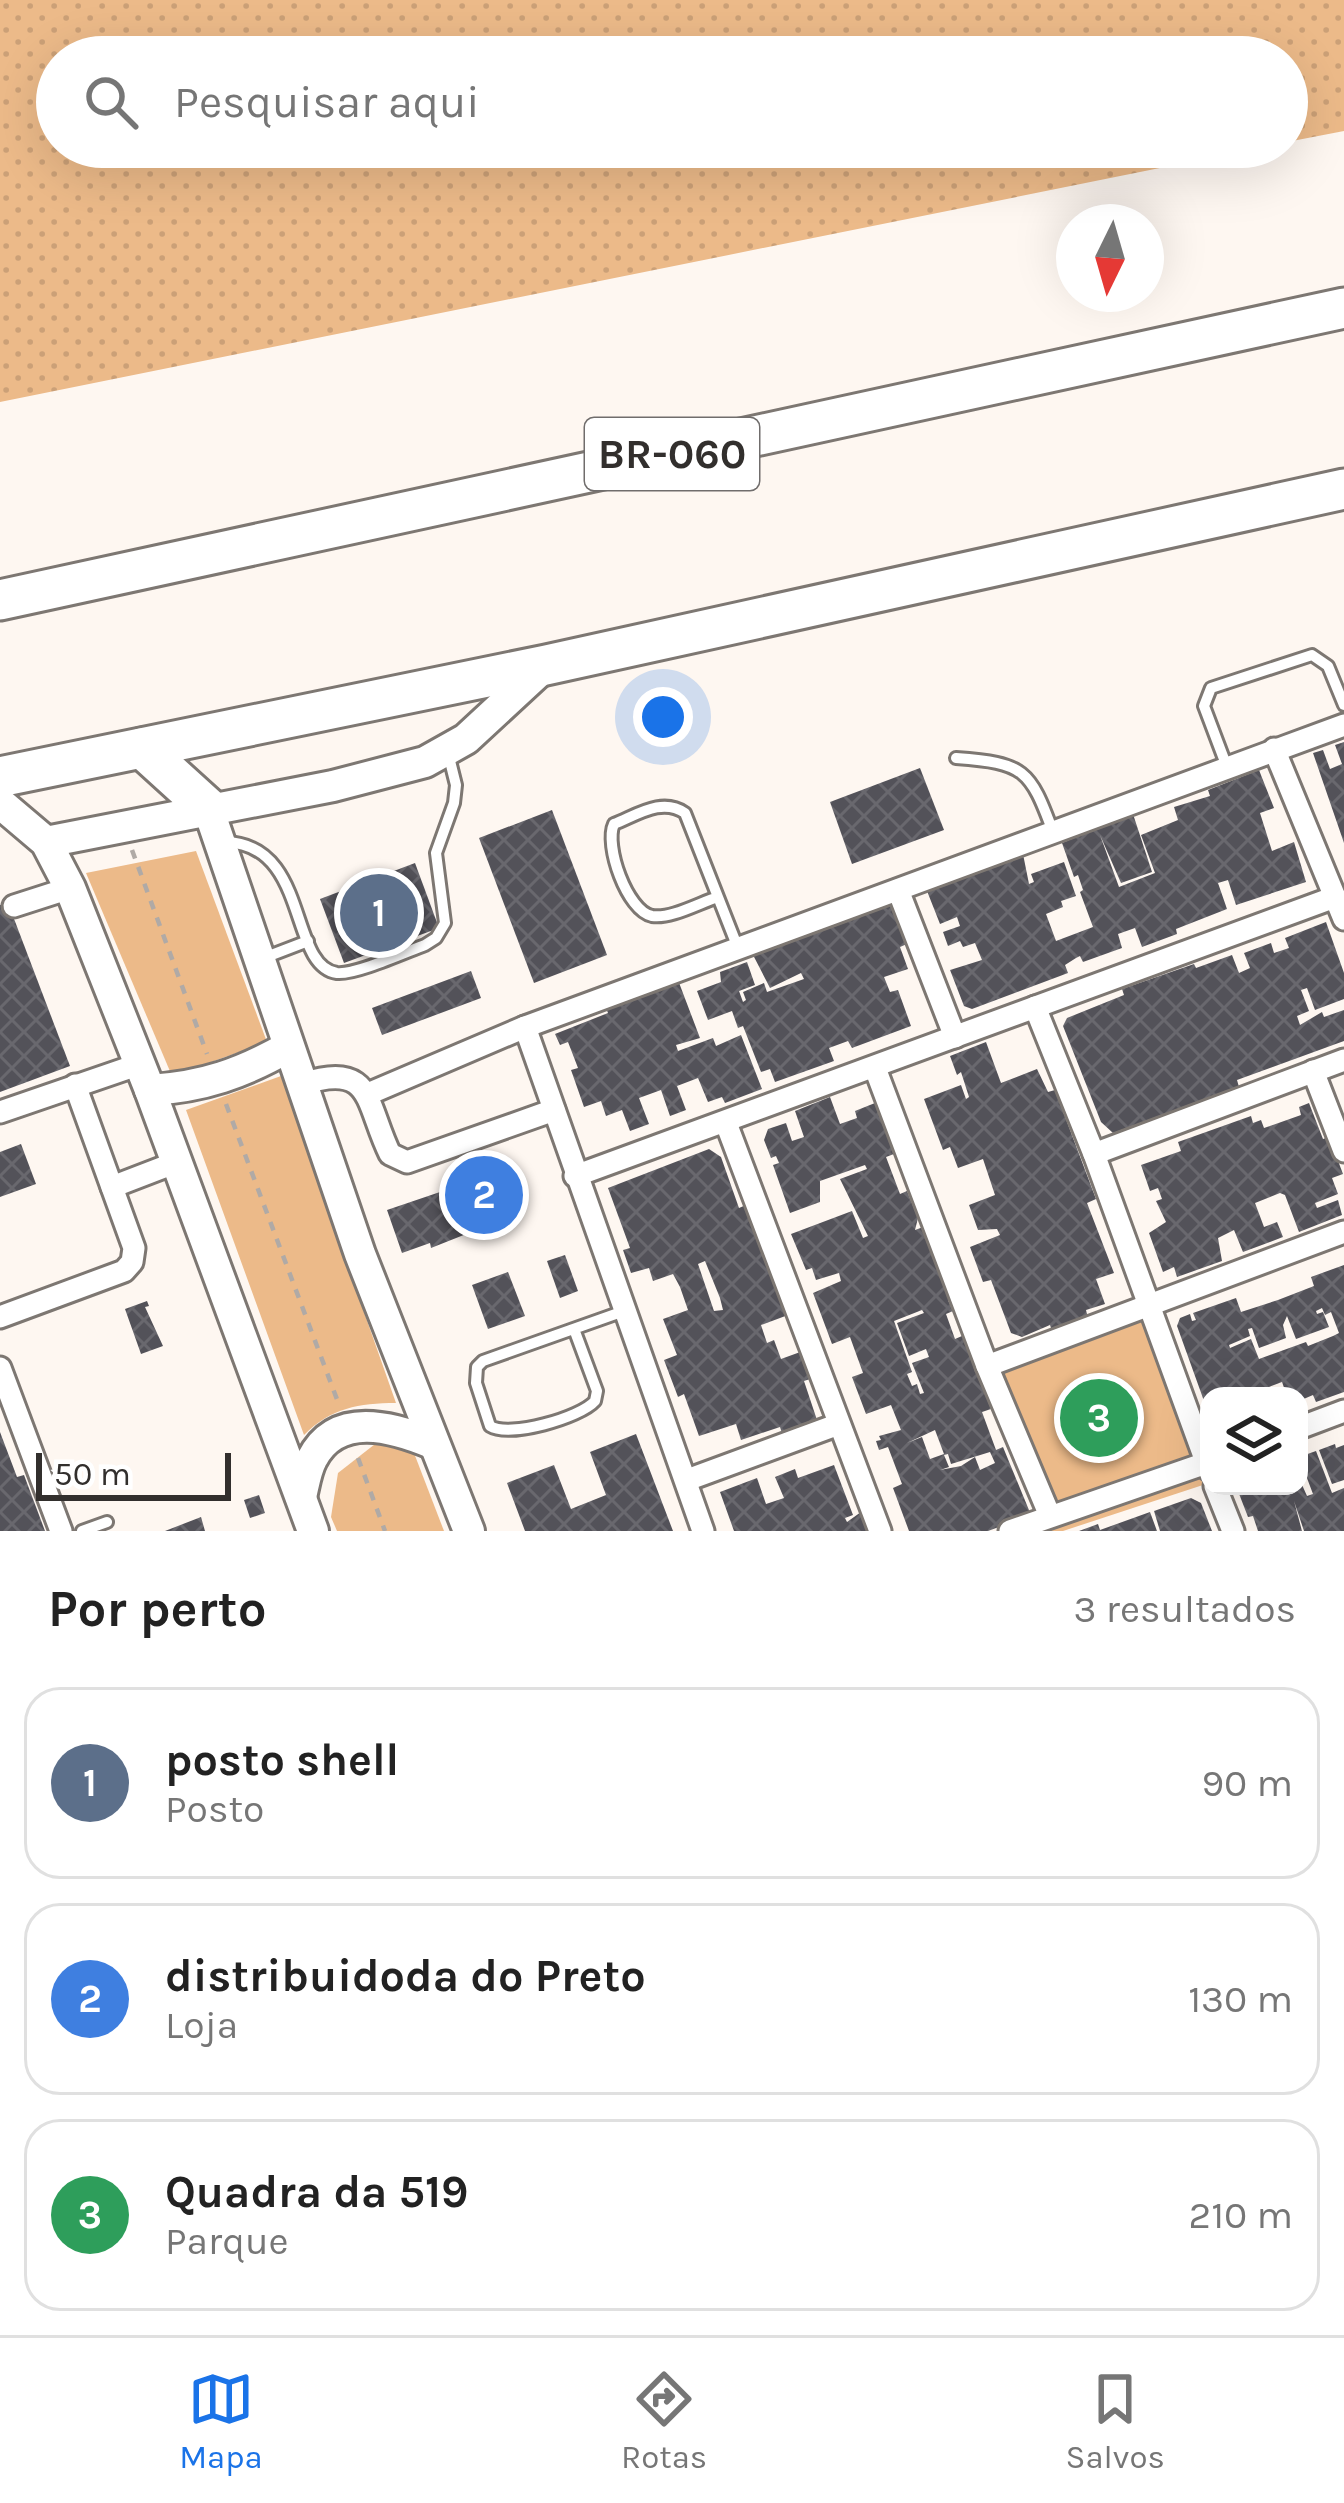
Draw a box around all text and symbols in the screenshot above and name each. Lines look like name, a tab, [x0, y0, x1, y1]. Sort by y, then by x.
search box	[36, 36, 1308, 168]
icon: search	[78, 69, 144, 135]
text: Pesquisar aqui	[174, 76, 480, 128]
north arrow	[1056, 204, 1164, 312]
road number: BR-060	[585, 418, 759, 490]
your location	[633, 687, 693, 747]
pin: 1	[340, 868, 418, 958]
pin: 2	[445, 1150, 523, 1240]
pin: 3	[1060, 1373, 1138, 1463]
map controls	[1200, 1387, 1308, 1495]
button: layers	[1200, 1387, 1308, 1495]
scale bar	[36, 1447, 231, 1500]
text: 50 m	[54, 1455, 131, 1493]
text: Por perto	[48, 1579, 267, 1639]
text: 3 resultados	[1074, 1586, 1296, 1632]
text: posto shell	[165, 1734, 399, 1786]
text: 1	[83, 1760, 97, 1806]
text: 90 m	[1201, 1760, 1293, 1806]
text: Posto	[165, 1786, 264, 1832]
text: distribuidoda do Preto	[165, 1950, 646, 2002]
text: 2	[78, 1976, 102, 2022]
text: 130 m	[1188, 1976, 1293, 2022]
text: Loja	[165, 2002, 238, 2048]
text: Quadra da 519	[165, 2166, 468, 2218]
text: 3	[78, 2192, 102, 2238]
text: 210 m	[1189, 2192, 1293, 2238]
text: Parque	[165, 2218, 289, 2264]
tab: Mapa	[179, 2366, 263, 2476]
tab: Rotas	[621, 2366, 707, 2476]
tab: Salvos	[1065, 2366, 1165, 2476]

